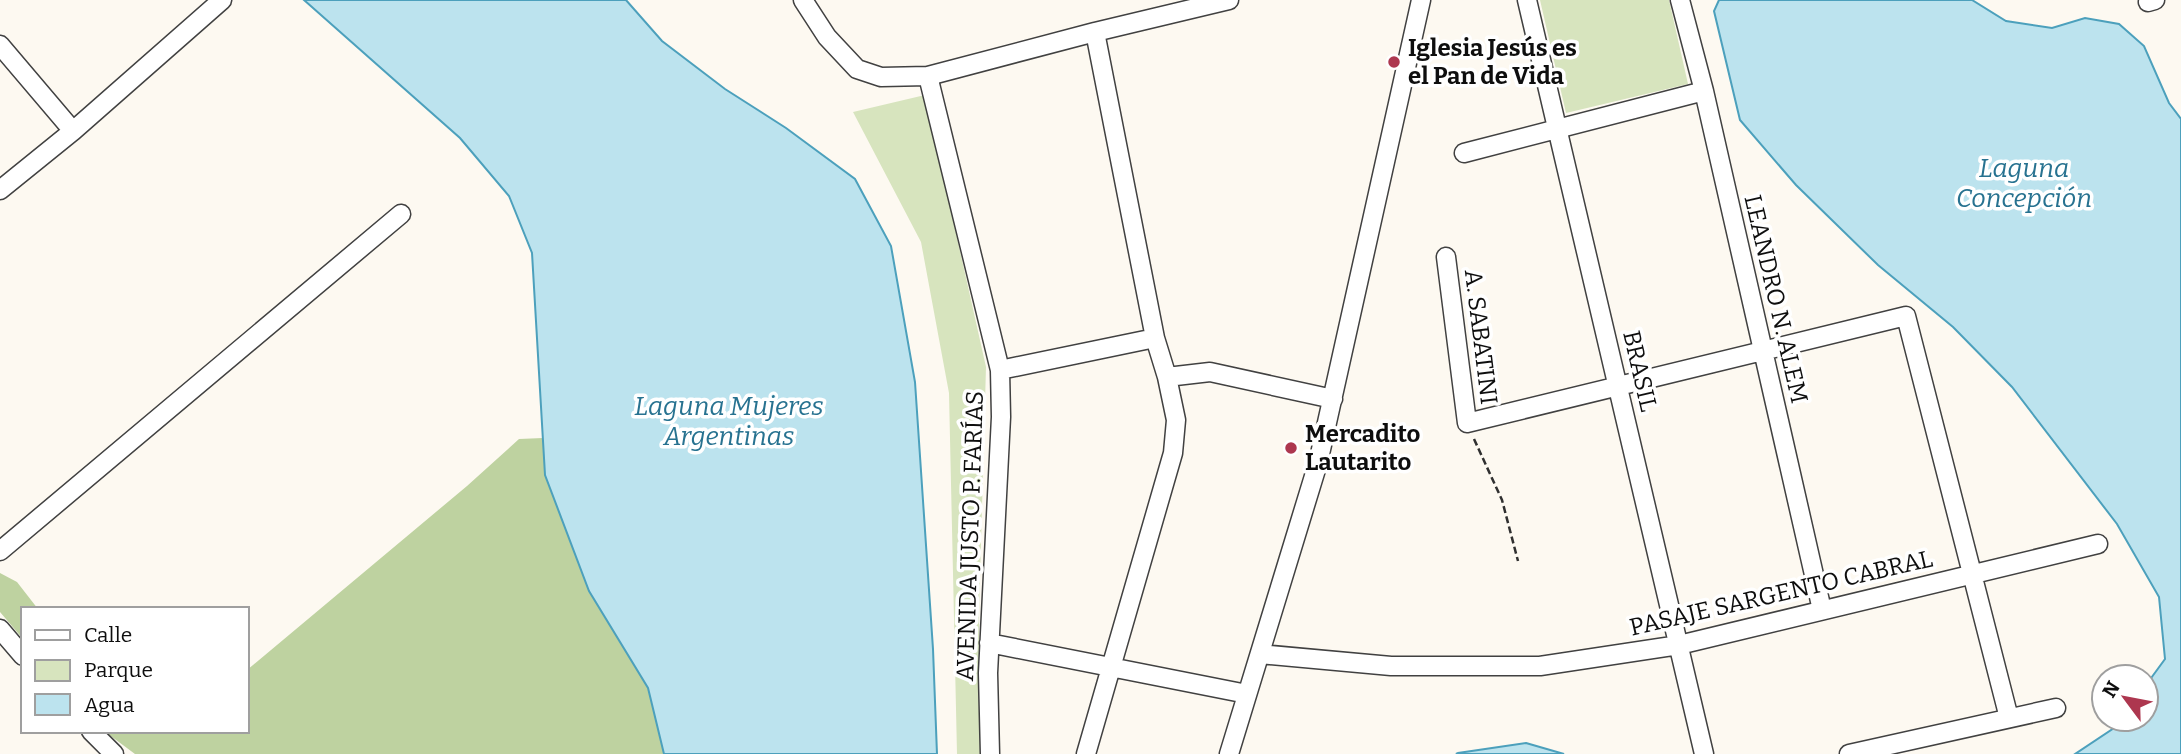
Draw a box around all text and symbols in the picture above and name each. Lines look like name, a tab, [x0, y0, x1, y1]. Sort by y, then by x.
place label: Iglesia Jesús es el Pan de Vida	[1408, 34, 1577, 90]
marker: Iglesia Jesús es el Pan de Vida	[1386, 54, 1402, 70]
water label: Laguna Concepción	[1956, 153, 2092, 214]
street label: LEANDRO N. ALEM	[1738, 192, 1814, 406]
street label: A. SABATINI	[1459, 268, 1503, 406]
street label: BRASIL	[1617, 328, 1663, 414]
street label: AVENIDA JUSTO P. FARÍAS	[950, 390, 989, 682]
water label: Laguna Mujeres Argentinas	[634, 391, 824, 452]
place label: Mercadito Lautarito	[1305, 420, 1420, 476]
marker: Mercadito Lautarito	[1283, 440, 1299, 456]
street label: PASAJE SARGENTO CABRAL	[1627, 544, 1935, 642]
legend	[21, 607, 248, 733]
text: Calle	[84, 622, 132, 648]
text: Parque	[84, 657, 153, 683]
north arrow	[2090, 663, 2160, 733]
text: N	[2097, 677, 2125, 702]
text: Agua	[84, 692, 135, 718]

